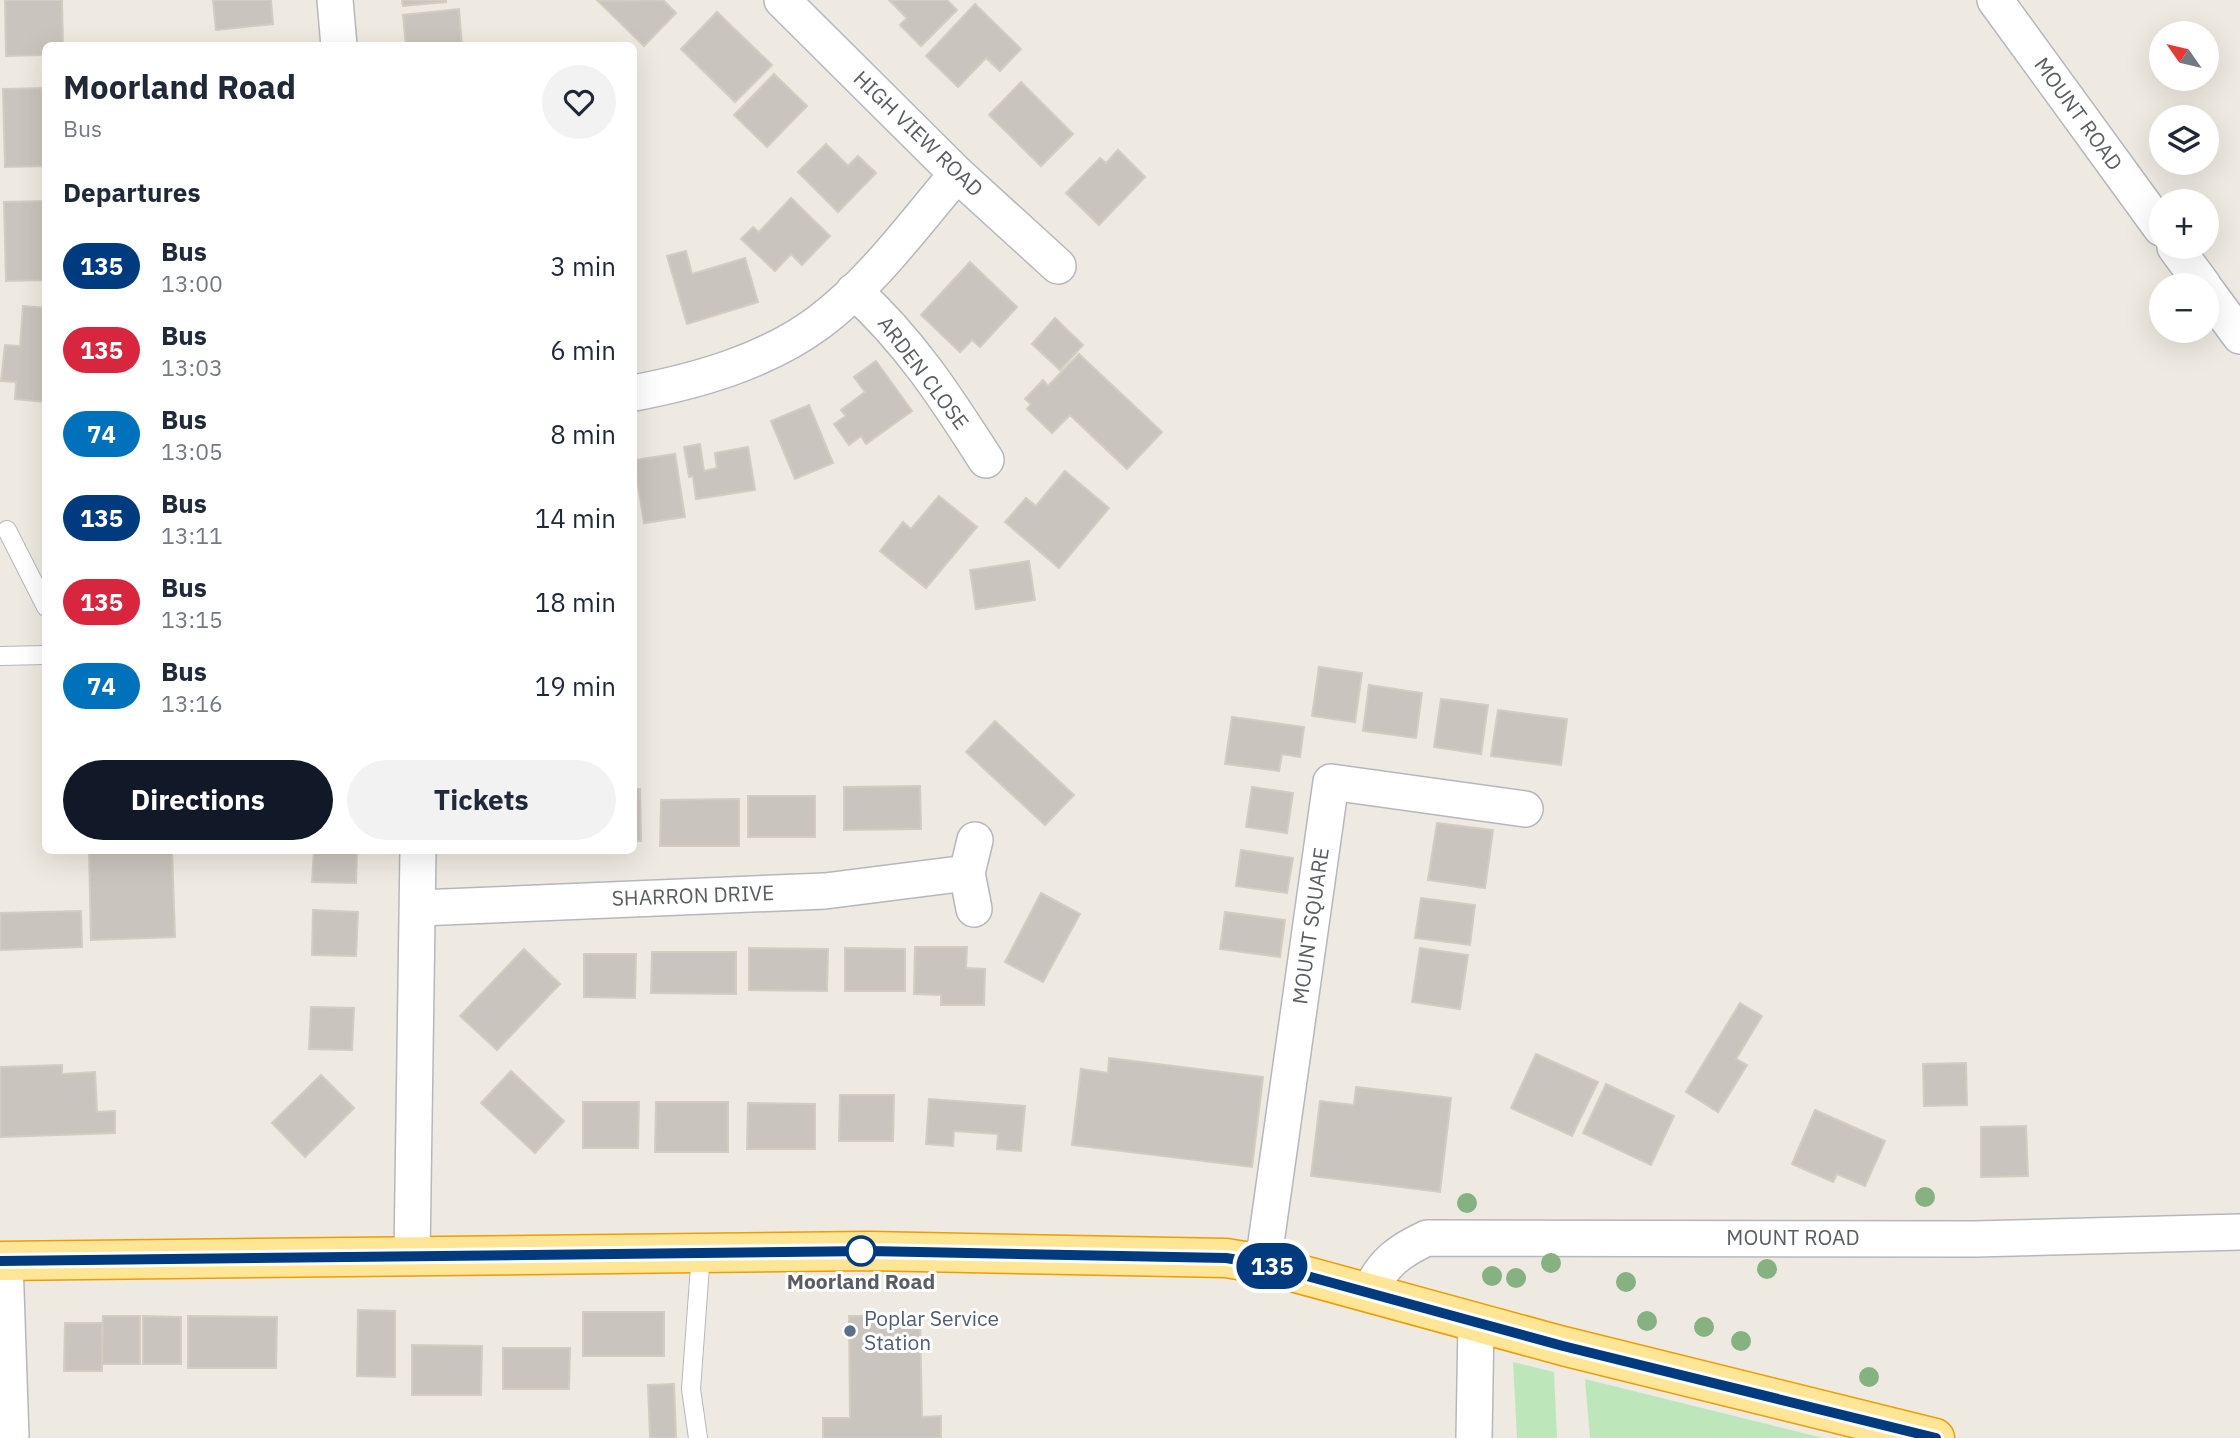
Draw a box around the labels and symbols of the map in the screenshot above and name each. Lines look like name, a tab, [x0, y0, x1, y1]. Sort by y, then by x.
north arrow	[2149, 21, 2219, 91]
street label: MOUNT ROAD	[2028, 51, 2129, 176]
street label: HIGH VIEW ROAD	[848, 64, 990, 202]
street label: ARDEN CLOSE	[872, 310, 976, 435]
street label: MOUNT SQUARE	[1285, 846, 1335, 1006]
street label: SHARRON DRIVE	[611, 878, 775, 912]
street label: MOUNT ROAD	[1726, 1223, 1860, 1251]
marker: Moorland Road	[846, 1236, 876, 1266]
line badge: 135	[1232, 1243, 1312, 1289]
place label: Moorland Road	[787, 1267, 935, 1295]
place label: Poplar Service Station	[864, 1304, 999, 1356]
marker: Poplar Service Station	[842, 1323, 858, 1339]

